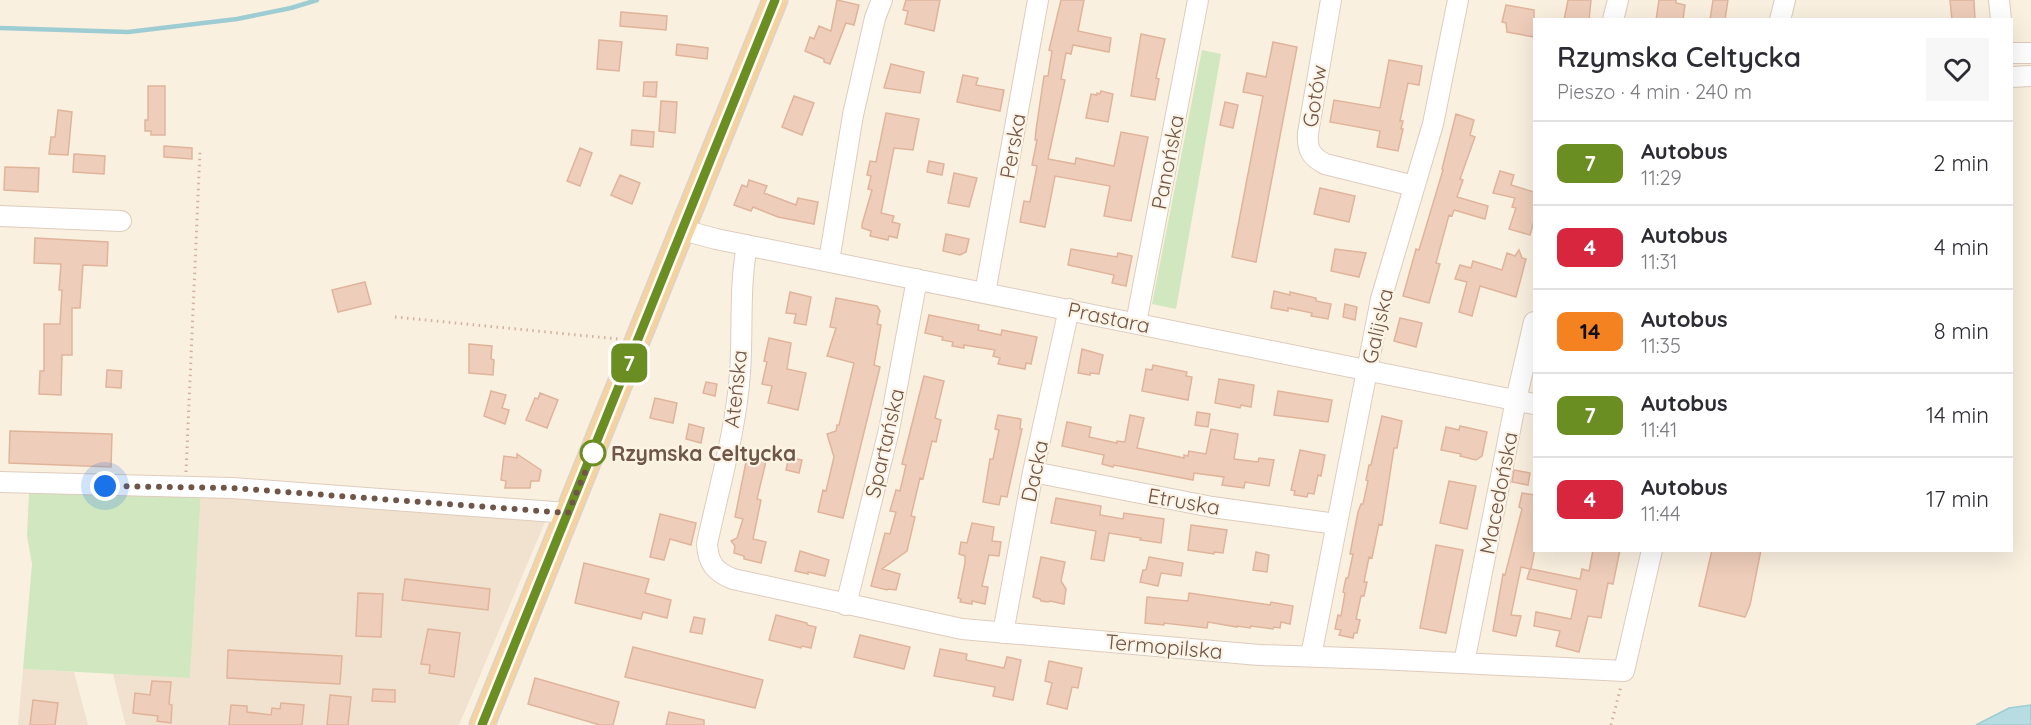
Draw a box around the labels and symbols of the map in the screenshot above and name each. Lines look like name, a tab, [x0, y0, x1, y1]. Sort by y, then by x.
street label: Gotów	[1296, 63, 1332, 129]
street label: Perska	[993, 111, 1031, 181]
street label: Panońska	[1145, 112, 1189, 212]
street label: Galijska	[1356, 286, 1398, 366]
street label: Prastara	[1066, 296, 1152, 338]
line badge: 7	[610, 344, 648, 382]
street label: Ateńska	[718, 349, 752, 429]
street label: Spartańska	[859, 386, 909, 500]
street label: Macedońska	[1473, 430, 1523, 556]
street label: Dacka	[1015, 438, 1053, 504]
marker: Rzymska Celtycka	[580, 440, 606, 466]
place label: Rzymska Celtycka	[611, 440, 796, 466]
your location	[90, 471, 120, 501]
street label: Etruska	[1146, 482, 1222, 520]
street label: Termopilska	[1104, 628, 1224, 664]

